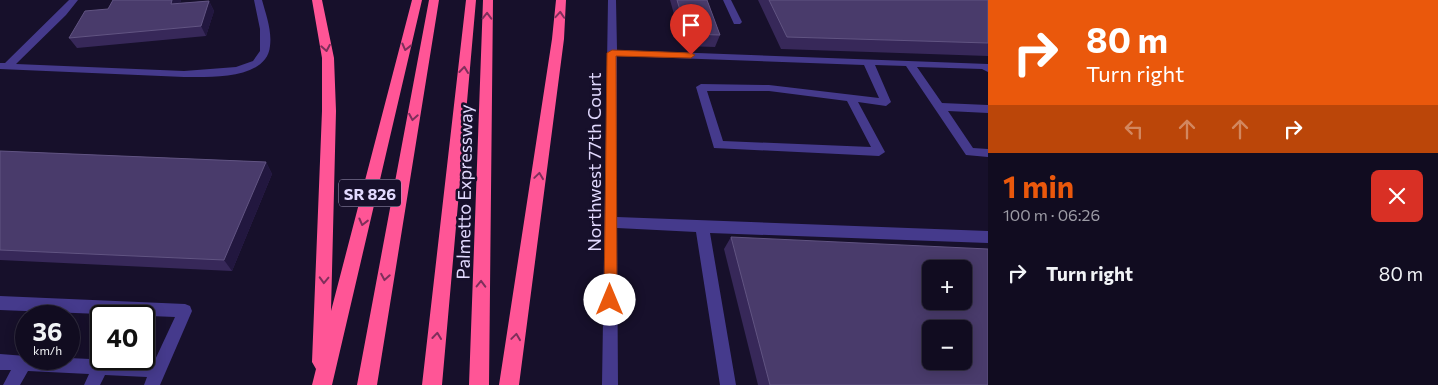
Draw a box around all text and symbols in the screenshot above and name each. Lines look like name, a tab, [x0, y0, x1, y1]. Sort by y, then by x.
pin	[670, 4, 712, 55]
one-way arrow	[554, 11, 565, 19]
icon: arrive	[677, 11, 705, 39]
one-way arrow	[482, 12, 492, 20]
text: 80 m	[1086, 17, 1168, 60]
icon: right	[1003, 20, 1068, 85]
one-way arrow	[321, 43, 331, 52]
one-way arrow	[401, 43, 412, 52]
text: Turn right	[1086, 60, 1184, 87]
one-way arrow	[458, 66, 469, 74]
street label: Northwest 77th Court	[583, 72, 605, 252]
street label: Palmetto Expressway	[451, 104, 477, 280]
one-way arrow	[409, 113, 419, 121]
icon: left	[1120, 115, 1148, 143]
icon: ahead	[1173, 115, 1201, 143]
icon: ahead	[1226, 115, 1254, 143]
icon: right	[1279, 115, 1307, 143]
text: 1 min	[1003, 167, 1074, 204]
button: close	[1371, 170, 1423, 222]
one-way arrow	[533, 172, 543, 180]
road number: SR 826	[339, 180, 401, 207]
text: 100 m · 06:26	[1003, 205, 1100, 224]
one-way arrow	[358, 218, 368, 226]
icon: right	[1003, 259, 1031, 287]
map controls	[922, 260, 972, 370]
button: +	[922, 260, 972, 310]
text: Turn right	[1046, 262, 1133, 285]
text: 80 m	[1379, 262, 1423, 285]
one-way arrow	[381, 273, 391, 281]
position arrow	[583, 273, 635, 325]
one-way arrow	[319, 276, 329, 284]
one-way arrow	[476, 280, 486, 288]
speed limit sign: 40	[90, 305, 155, 370]
text: 36	[33, 316, 63, 346]
button: −	[922, 320, 972, 370]
one-way arrow	[431, 332, 442, 340]
one-way arrow	[510, 332, 520, 341]
text: km/h	[33, 343, 62, 357]

